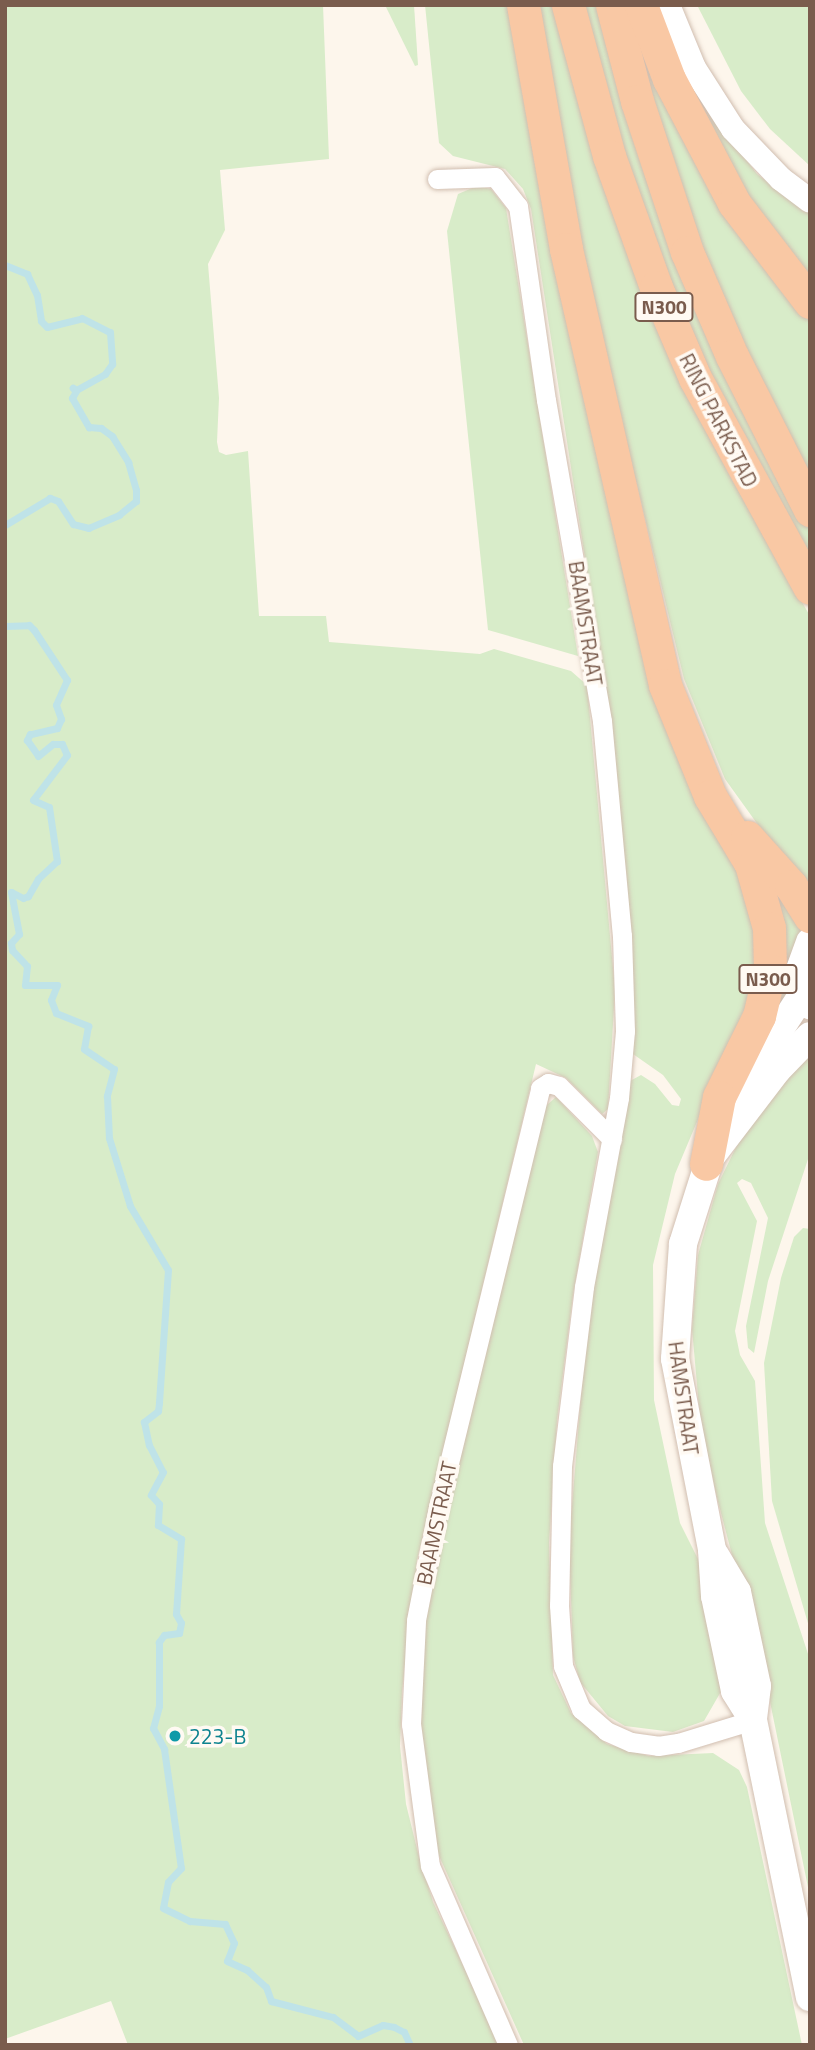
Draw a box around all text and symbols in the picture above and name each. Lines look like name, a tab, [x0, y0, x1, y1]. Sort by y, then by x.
road number: N300	[634, 292, 694, 322]
street label: RING PARKSTAD	[675, 349, 763, 491]
street label: BAAMSTRAAT	[564, 559, 608, 687]
road number: N300	[738, 964, 798, 995]
street label: HAMSTRAAT	[664, 1339, 704, 1457]
street label: BAAMSTRAAT	[411, 1459, 461, 1587]
place label: 223-B	[189, 1723, 246, 1749]
marker: 223-B	[167, 1728, 183, 1744]

